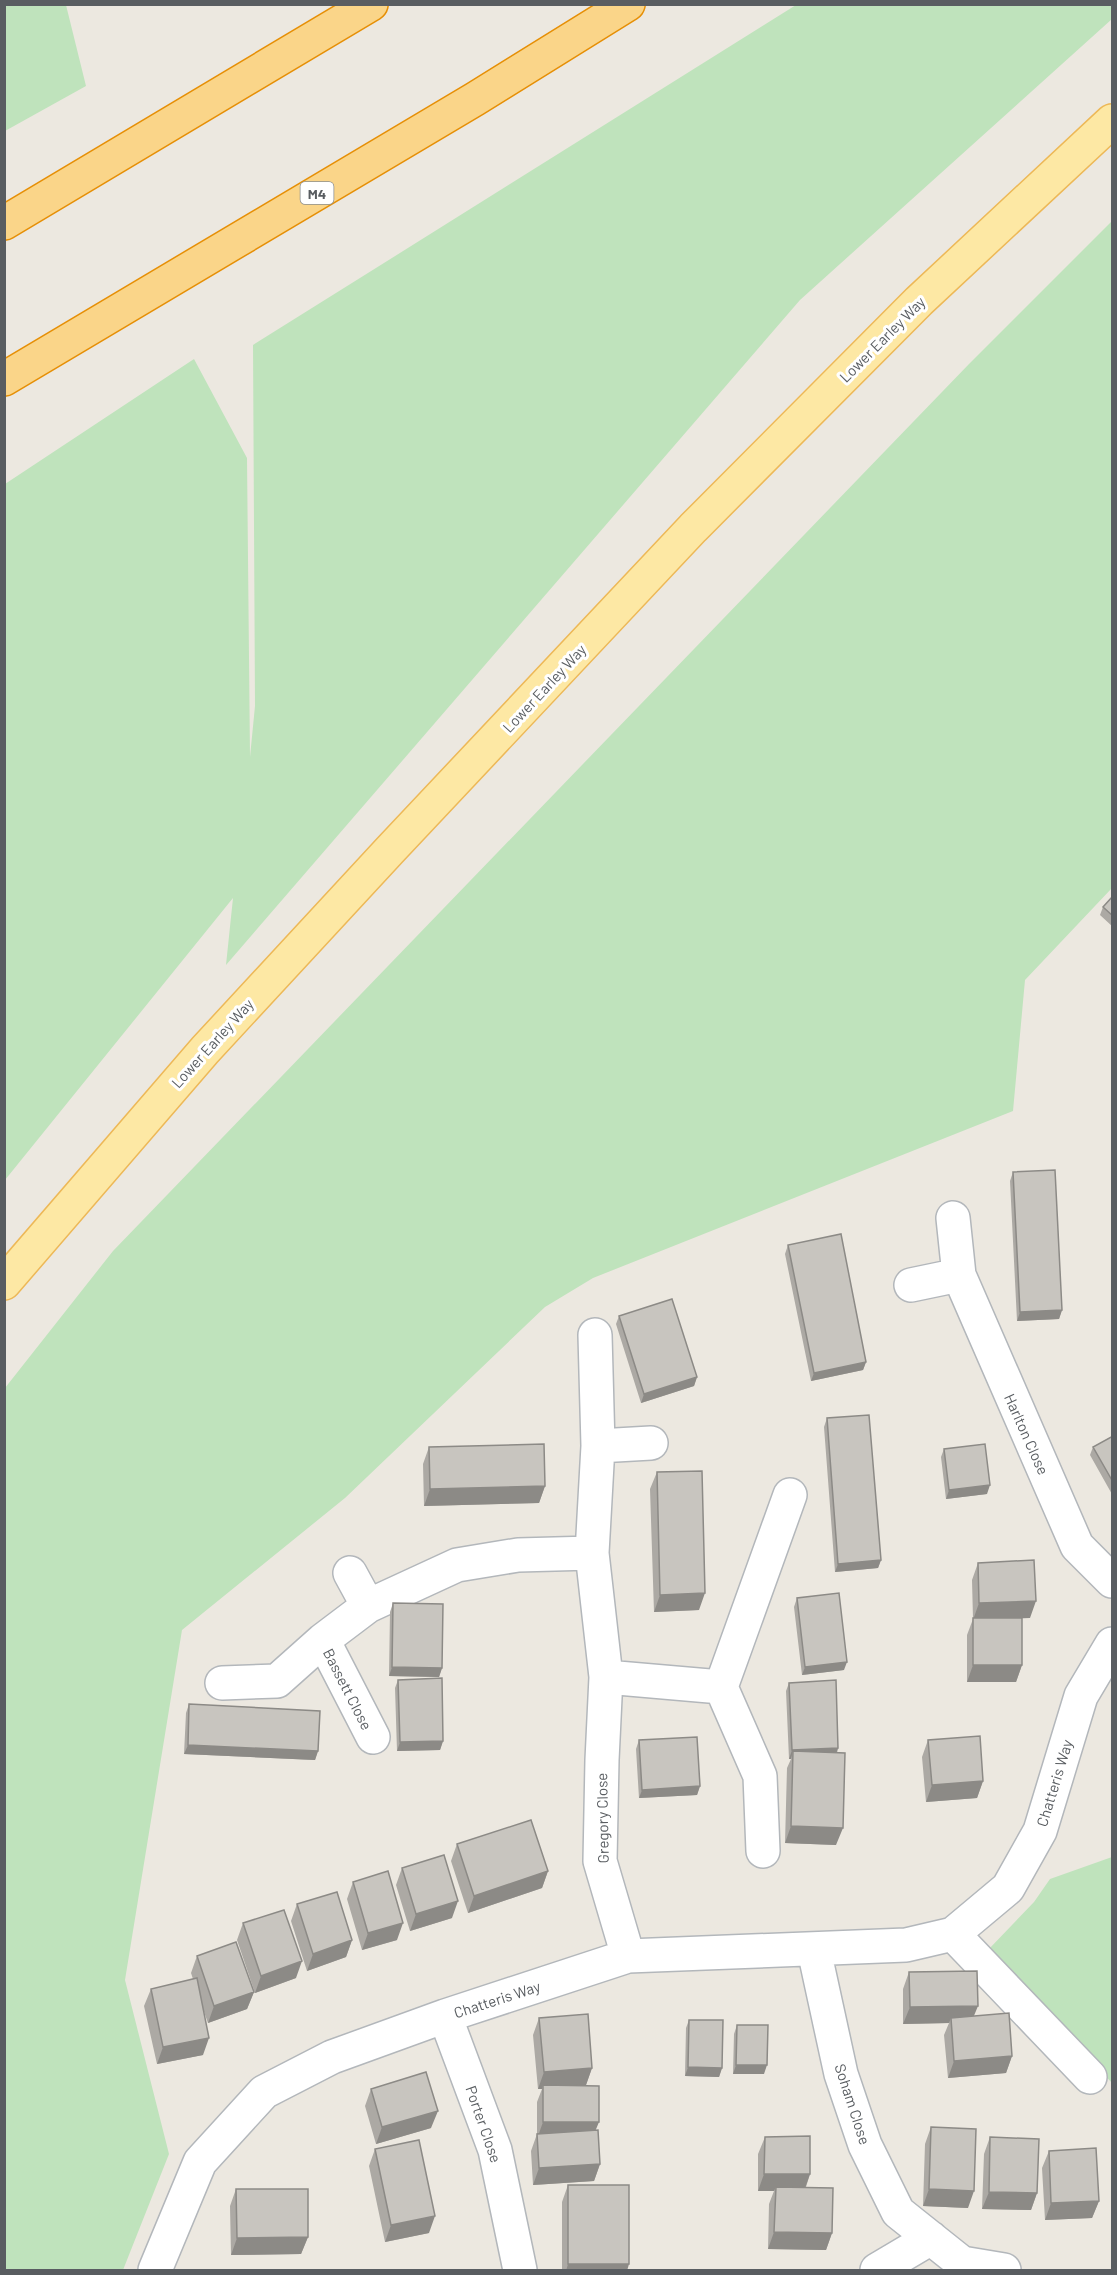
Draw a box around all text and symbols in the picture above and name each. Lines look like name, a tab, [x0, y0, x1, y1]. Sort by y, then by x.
road number: M4	[300, 182, 334, 204]
street label: Lower Earley Way	[835, 292, 929, 386]
street label: Lower Earley Way	[499, 640, 589, 736]
street label: Lower Earley Way	[167, 995, 257, 1091]
street label: Harlton Close	[1001, 1391, 1053, 1477]
street label: Bassett Close	[320, 1645, 376, 1733]
street label: Chatteris Way	[1032, 1737, 1076, 1829]
street label: Gregory Close	[592, 1773, 612, 1863]
street label: Chatteris Way	[451, 1977, 543, 2021]
street label: Soham Close	[831, 2061, 875, 2147]
street label: Porter Close	[462, 2083, 506, 2165]

